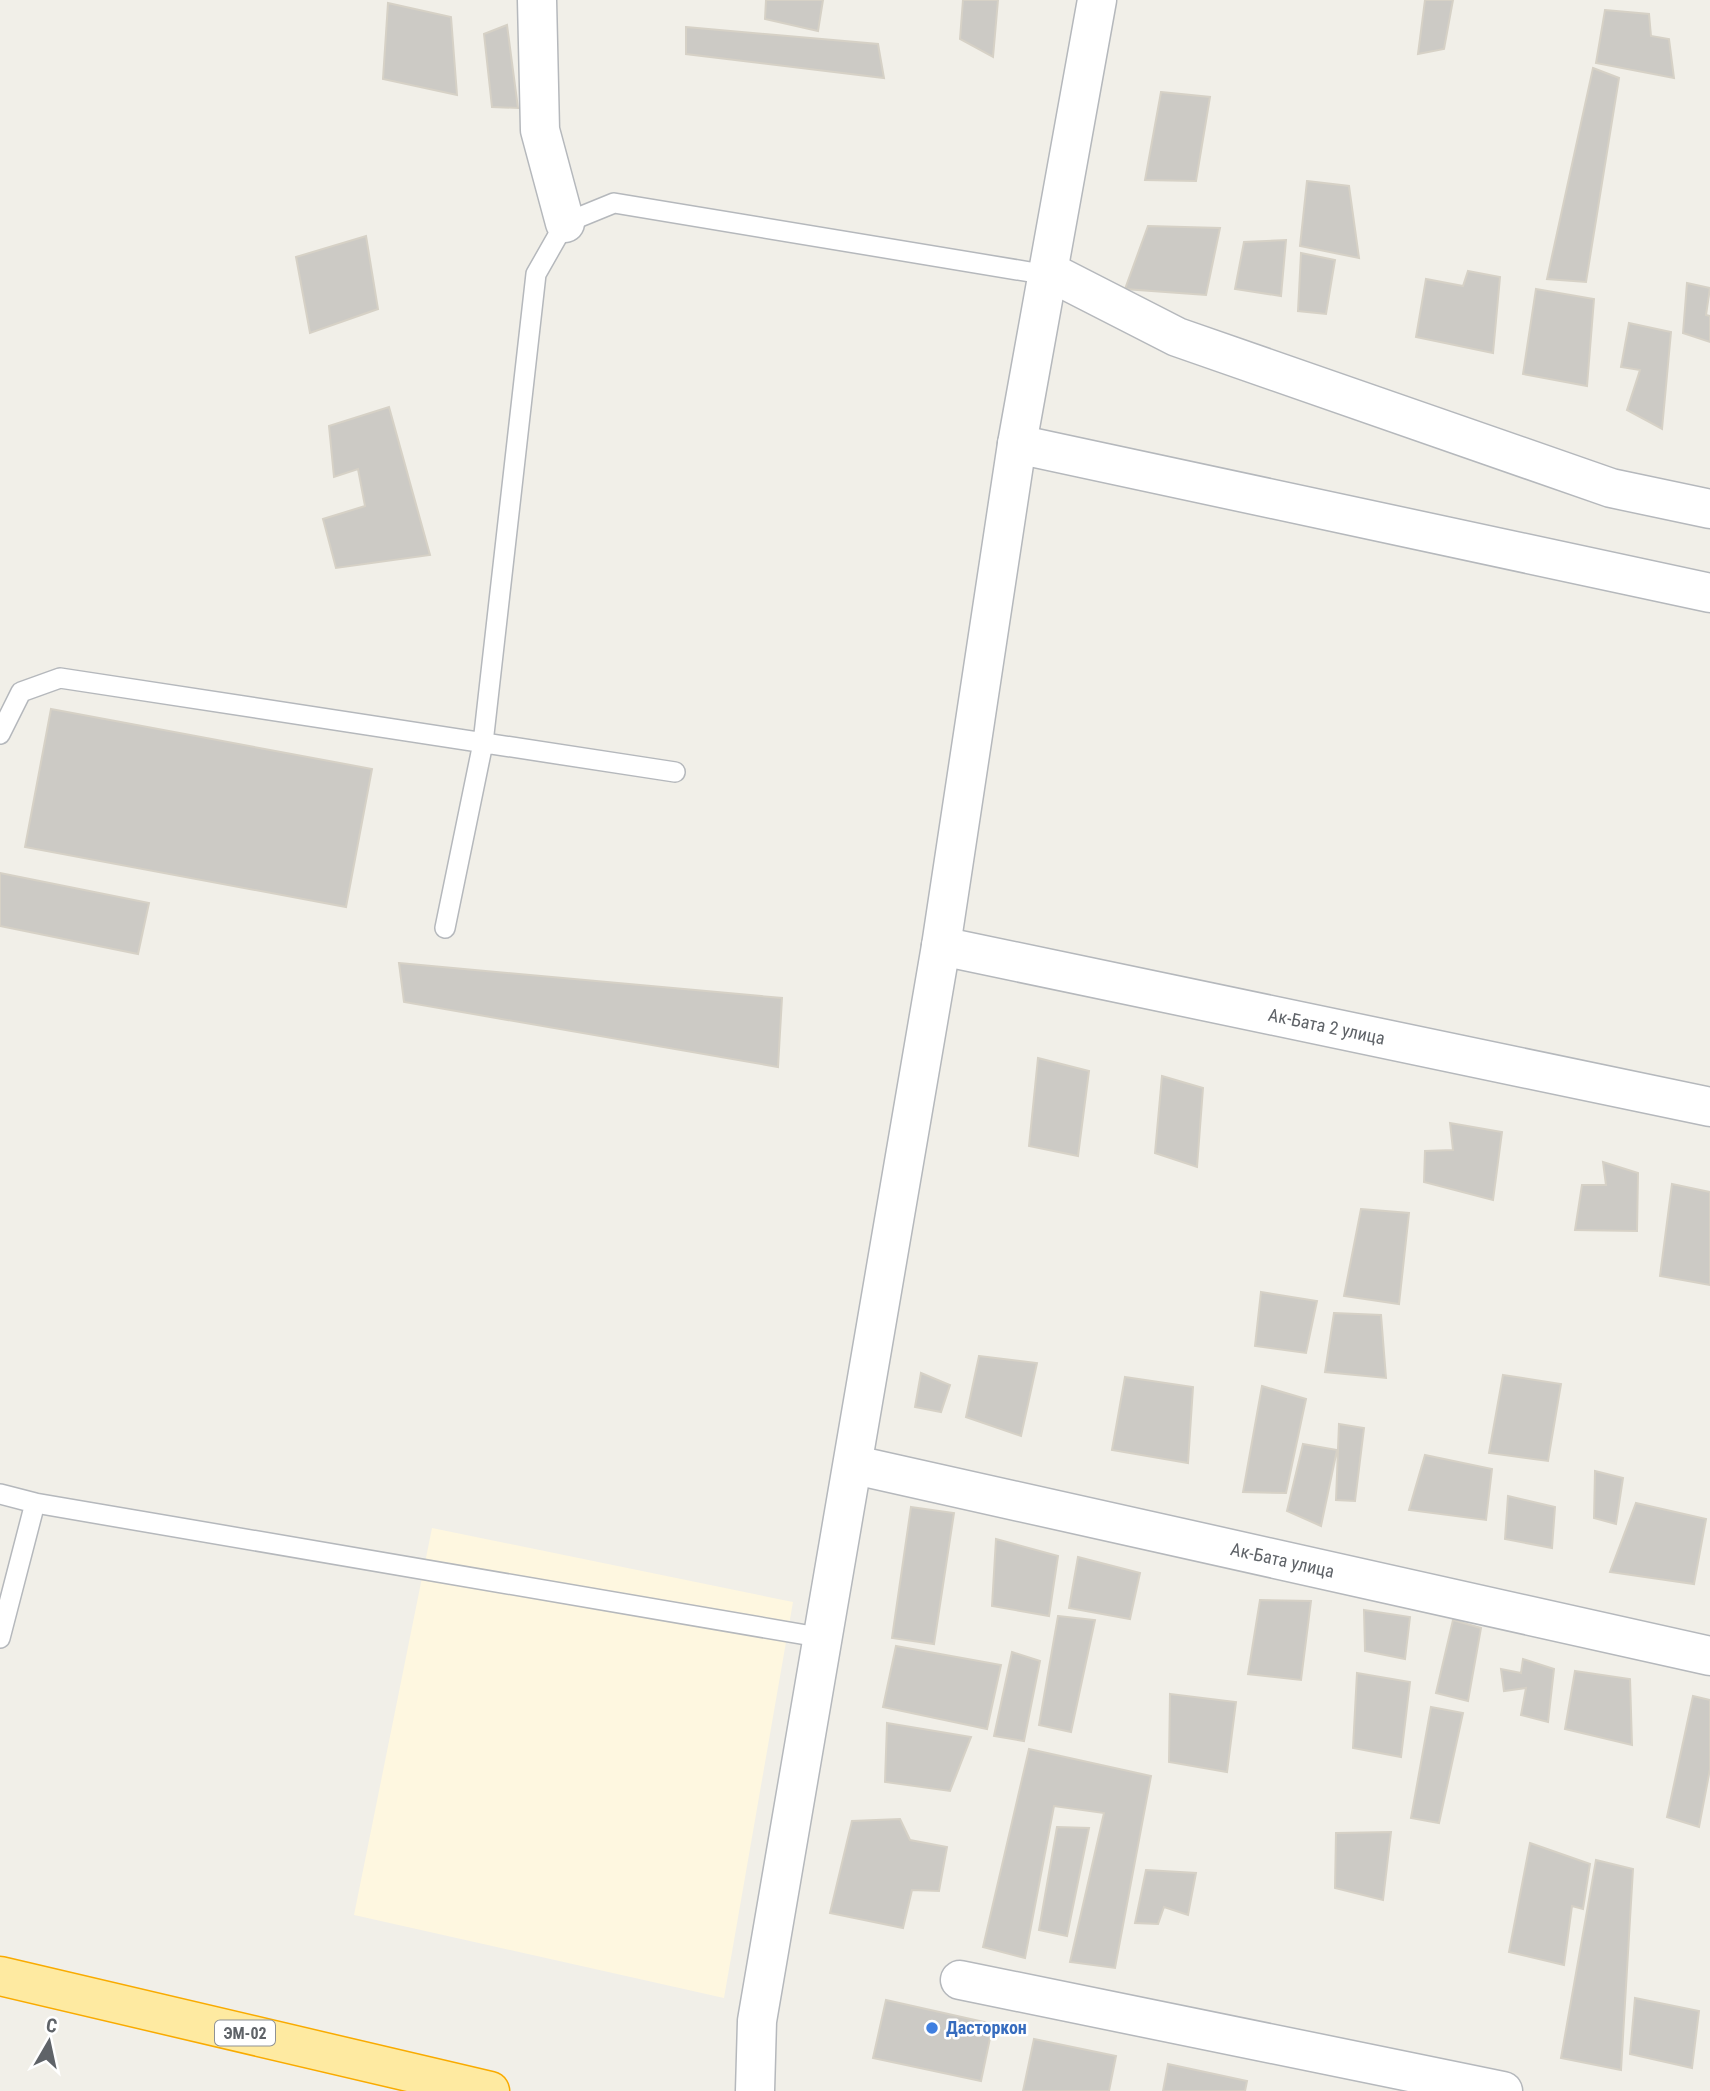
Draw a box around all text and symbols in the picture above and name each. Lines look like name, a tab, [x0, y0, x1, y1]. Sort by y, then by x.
street label: Ак-Бата 2 улица	[1266, 1004, 1387, 1049]
street label: Ак-Бата улица	[1229, 1538, 1336, 1582]
north arrow	[14, 2007, 84, 2077]
text: С	[44, 2013, 59, 2038]
place label: Дасторкон	[946, 2017, 1027, 2038]
marker: Дасторкон	[924, 2020, 940, 2036]
road number: ЭМ-02	[215, 2021, 275, 2046]

